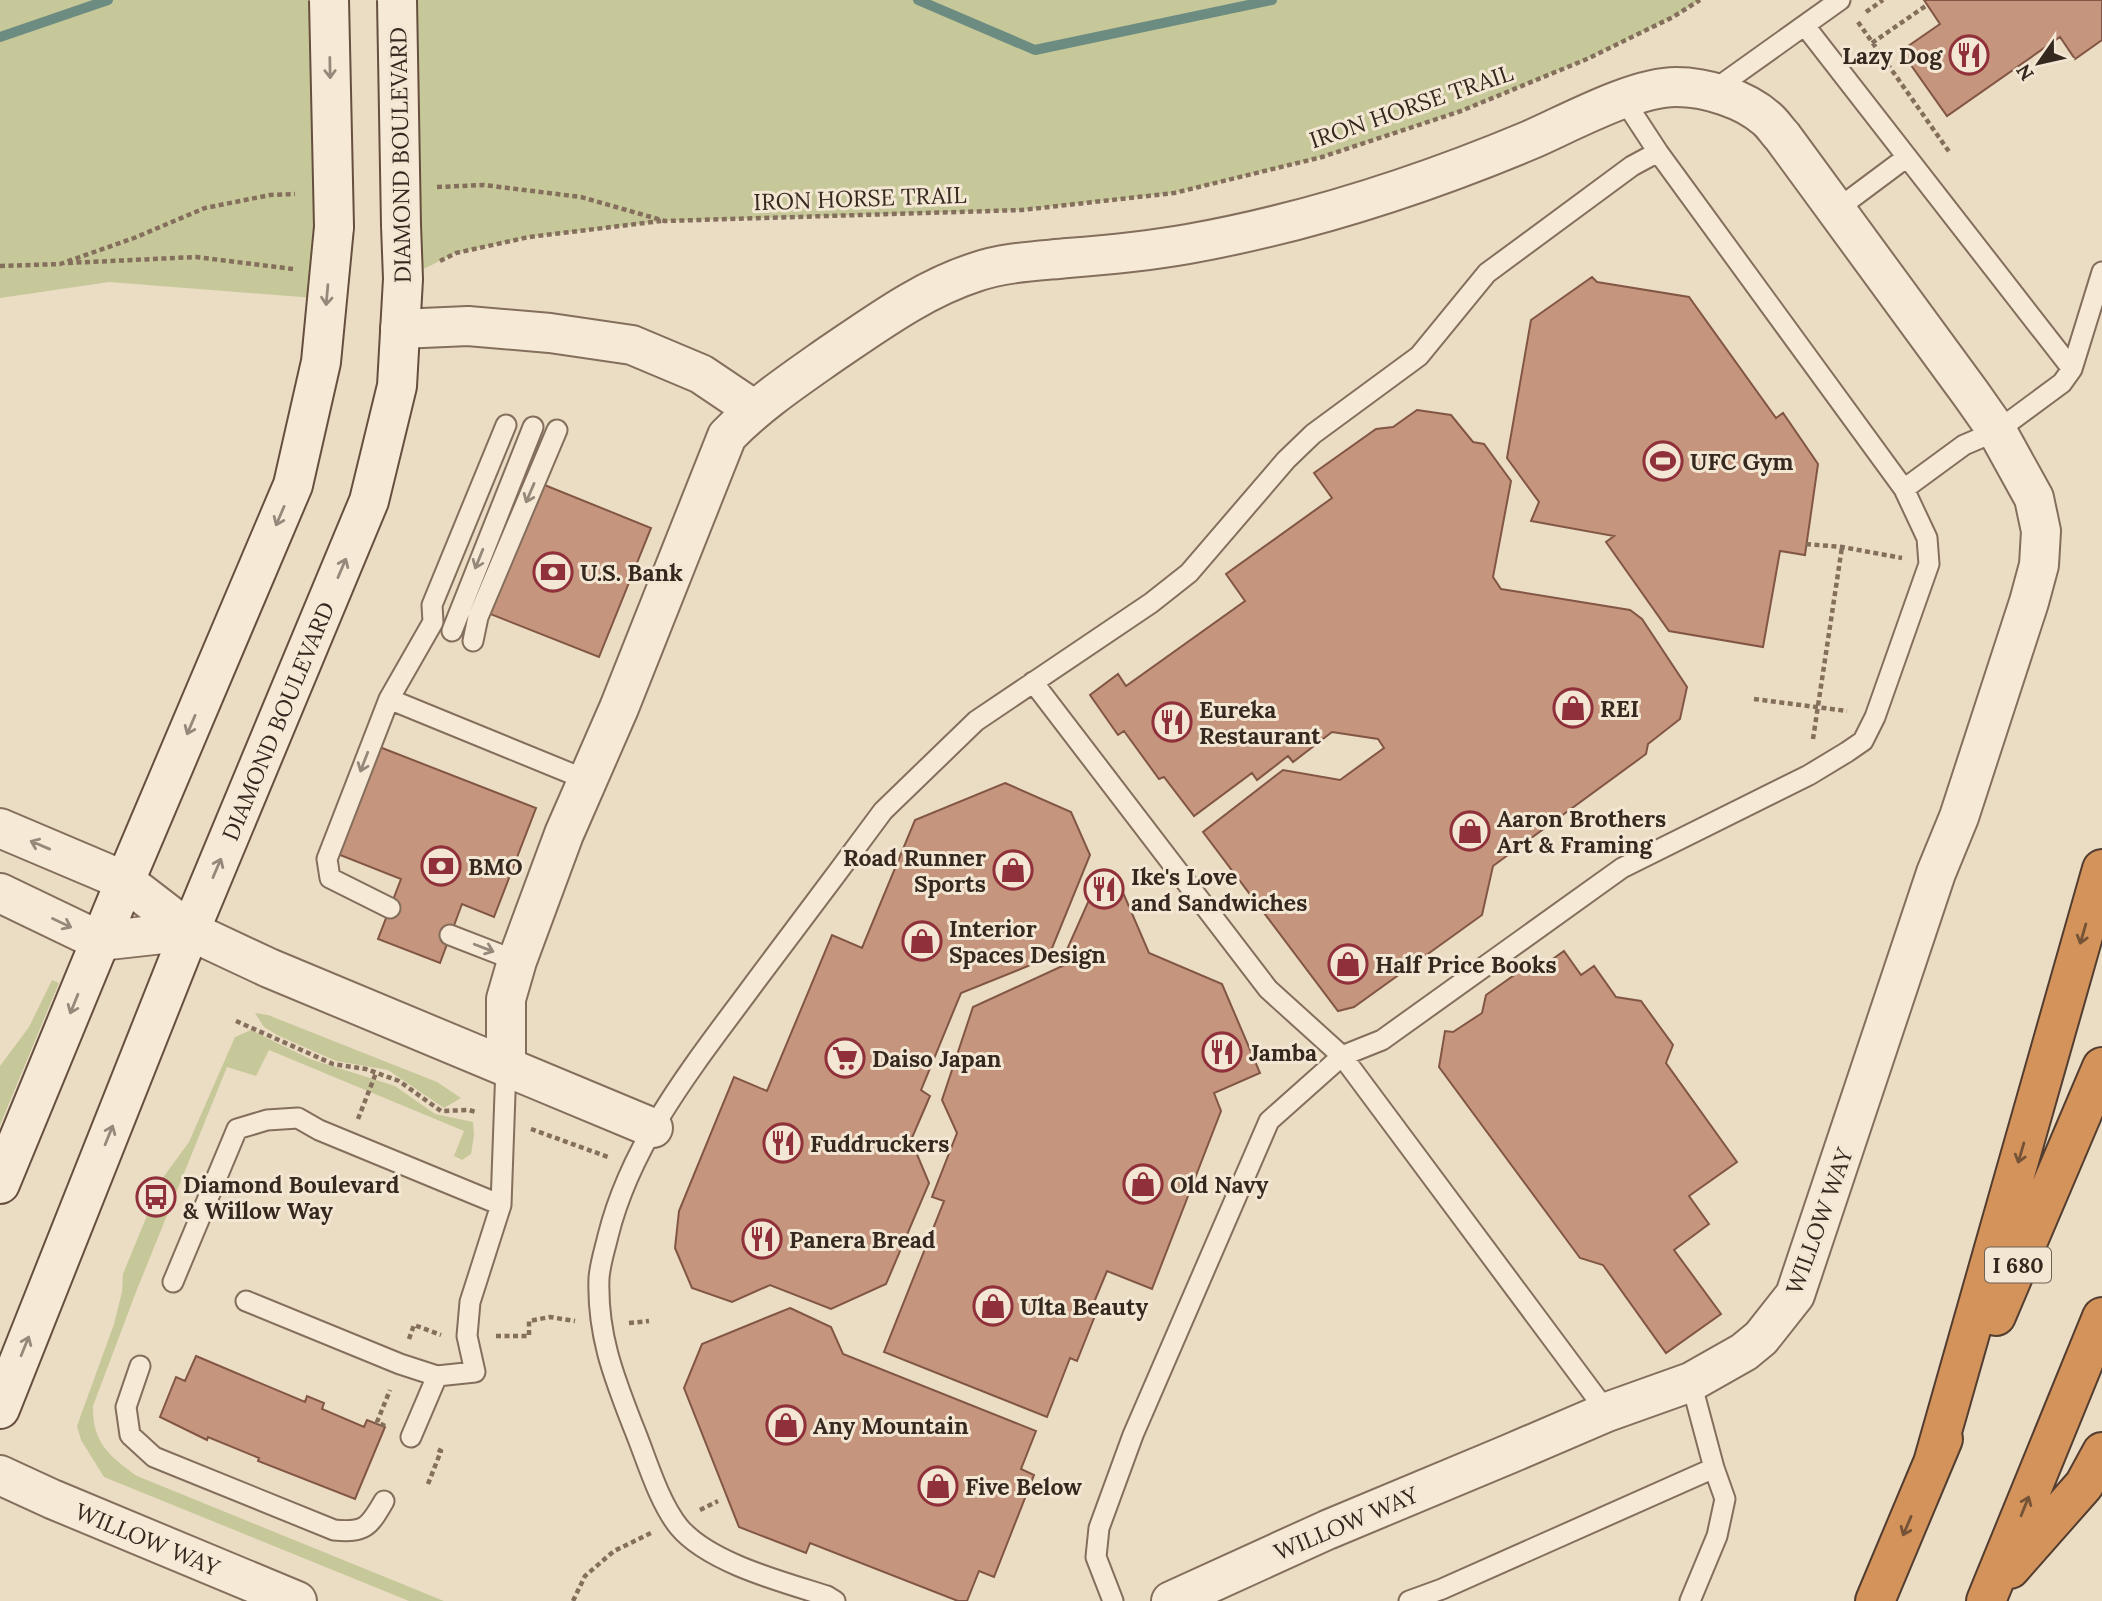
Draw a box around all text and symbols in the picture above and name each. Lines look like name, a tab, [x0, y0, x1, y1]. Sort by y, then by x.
street label: DIAMOND BOULEVARD	[383, 27, 417, 283]
north arrow	[2004, 28, 2074, 98]
restaurant icon: Lazy Dog	[1948, 34, 1990, 76]
place label: Lazy Dog	[1842, 41, 1943, 70]
one-way arrow	[324, 56, 337, 79]
street label: IRON HORSE TRAIL	[1306, 58, 1516, 154]
text: N	[2011, 59, 2039, 85]
street label: IRON HORSE TRAIL	[753, 180, 967, 216]
one-way arrow	[320, 283, 333, 305]
sports icon: UFC Gym	[1642, 440, 1684, 482]
place label: UFC Gym	[1690, 447, 1794, 476]
one-way arrow	[523, 482, 536, 504]
one-way arrow	[272, 505, 285, 526]
one-way arrow	[472, 547, 485, 569]
bank icon: U.S. Bank	[532, 551, 574, 593]
one-way arrow	[336, 557, 349, 579]
place label: U.S. Bank	[580, 558, 683, 587]
street label: DIAMOND BOULEVARD	[215, 597, 340, 845]
shop icon: REI	[1552, 687, 1594, 729]
place label: REI	[1600, 694, 1639, 723]
place label: Eureka Restaurant	[1199, 695, 1321, 750]
restaurant icon: Eureka Restaurant	[1151, 701, 1193, 743]
one-way arrow	[183, 714, 196, 736]
one-way arrow	[357, 751, 370, 773]
place label: Aaron Brothers Art & Framing	[1497, 804, 1666, 859]
shop icon: Aaron Brothers Art & Framing	[1449, 810, 1491, 852]
one-way arrow	[29, 838, 51, 851]
place label: Road Runner Sports	[843, 843, 986, 898]
bank icon: BMO	[420, 845, 462, 887]
shop icon: Road Runner Sports	[992, 849, 1034, 891]
place label: BMO	[468, 852, 523, 881]
one-way arrow	[211, 858, 224, 879]
place label: Ike's Love and Sandwiches	[1131, 862, 1307, 917]
restaurant icon: Ike's Love and Sandwiches	[1083, 868, 1125, 910]
place label: Interior Spaces Design	[949, 914, 1106, 969]
one-way arrow	[51, 916, 72, 930]
shop icon: Interior Spaces Design	[901, 920, 943, 962]
one-way arrow	[2075, 923, 2088, 945]
one-way arrow	[472, 943, 494, 956]
shop icon: Half Price Books	[1327, 943, 1369, 985]
place label: Half Price Books	[1375, 950, 1557, 979]
one-way arrow	[67, 993, 80, 1015]
restaurant icon: Jamba	[1201, 1031, 1243, 1073]
supermarket icon: Daiso Japan	[824, 1037, 866, 1079]
place label: Jamba	[1249, 1038, 1317, 1067]
place label: Daiso Japan	[872, 1044, 1002, 1073]
restaurant icon: Fuddruckers	[762, 1122, 804, 1164]
one-way arrow	[104, 1124, 117, 1146]
place label: Fuddruckers	[810, 1129, 949, 1158]
one-way arrow	[2013, 1142, 2026, 1164]
street label: WILLOW WAY	[1779, 1143, 1859, 1298]
shop icon: Old Navy	[1122, 1163, 1164, 1205]
place label: Diamond Boulevard & Willow Way	[183, 1170, 400, 1225]
place label: Old Navy	[1170, 1170, 1269, 1199]
bus stop icon: Diamond Boulevard & Willow Way	[135, 1176, 177, 1218]
restaurant icon: Panera Bread	[741, 1218, 783, 1260]
place label: Panera Bread	[789, 1225, 936, 1254]
road number: I 680	[1985, 1248, 2051, 1282]
shop icon: Ulta Beauty	[972, 1285, 1014, 1327]
place label: Ulta Beauty	[1020, 1292, 1148, 1321]
one-way arrow	[20, 1336, 33, 1357]
shop icon: Any Mountain	[765, 1404, 807, 1446]
place label: Any Mountain	[813, 1411, 969, 1440]
shop icon: Five Below	[917, 1465, 959, 1507]
place label: Five Below	[965, 1472, 1082, 1501]
street label: WILLOW WAY	[1270, 1479, 1423, 1566]
street label: WILLOW WAY	[71, 1496, 225, 1582]
one-way arrow	[2019, 1496, 2032, 1517]
one-way arrow	[1900, 1515, 1913, 1537]

